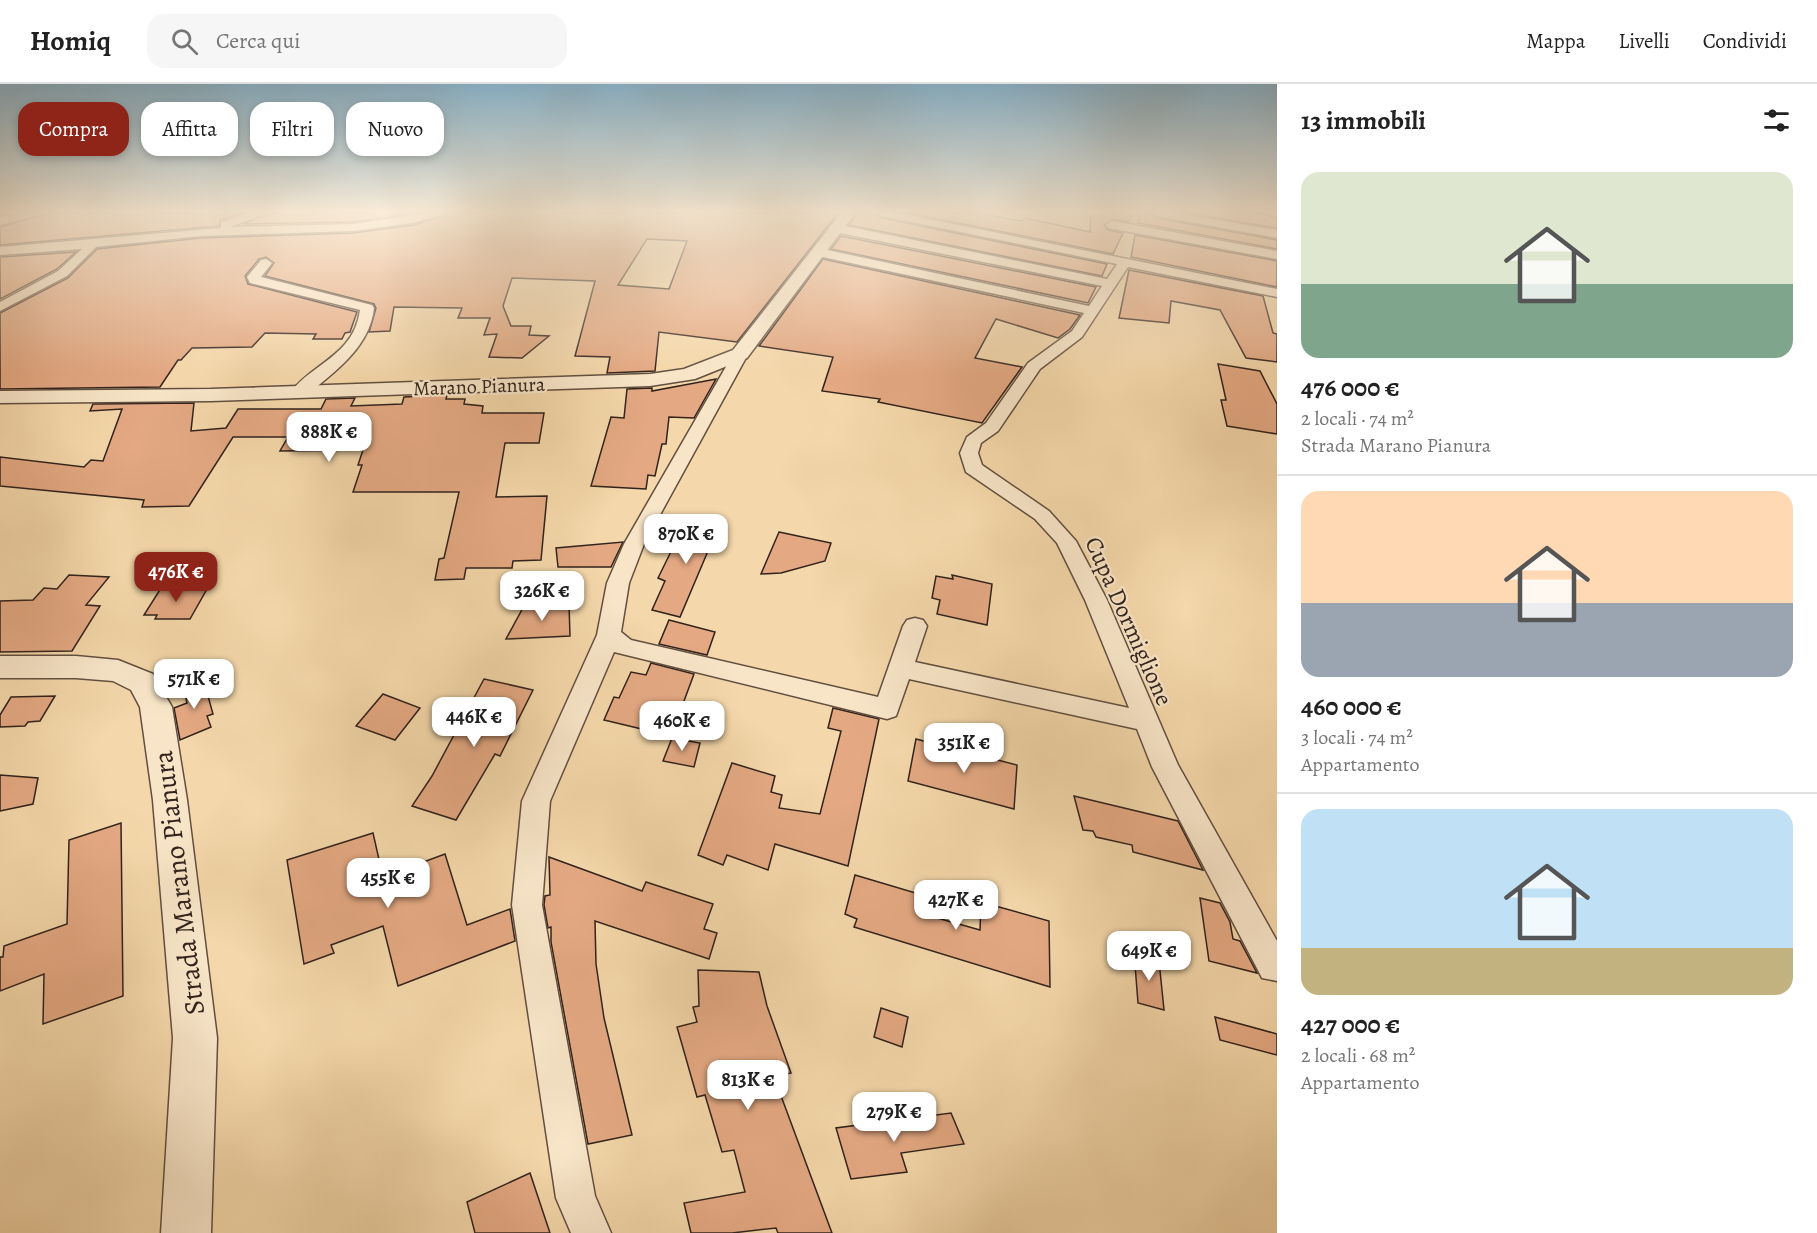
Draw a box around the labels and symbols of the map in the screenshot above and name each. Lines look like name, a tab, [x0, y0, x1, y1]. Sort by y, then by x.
street label: Marano Pianura	[413, 371, 546, 402]
pin: 888K €	[280, 412, 378, 463]
pin: 870K €	[637, 514, 735, 565]
street label: Cupa Dormiglione	[1077, 531, 1181, 711]
pin: 476K €	[127, 552, 225, 603]
pin: 326K €	[493, 571, 591, 622]
pin: 571K €	[145, 659, 243, 710]
pin: 446K €	[425, 697, 523, 748]
pin: 460K €	[633, 701, 731, 752]
pin: 351K €	[915, 723, 1013, 774]
street label: Strada Marano Pianura	[144, 749, 214, 1017]
pin: 455K €	[339, 858, 437, 909]
pin: 427K €	[907, 880, 1005, 931]
pin: 649K €	[1100, 931, 1198, 982]
pin: 813K €	[699, 1060, 797, 1111]
pin: 279K €	[845, 1092, 943, 1143]

